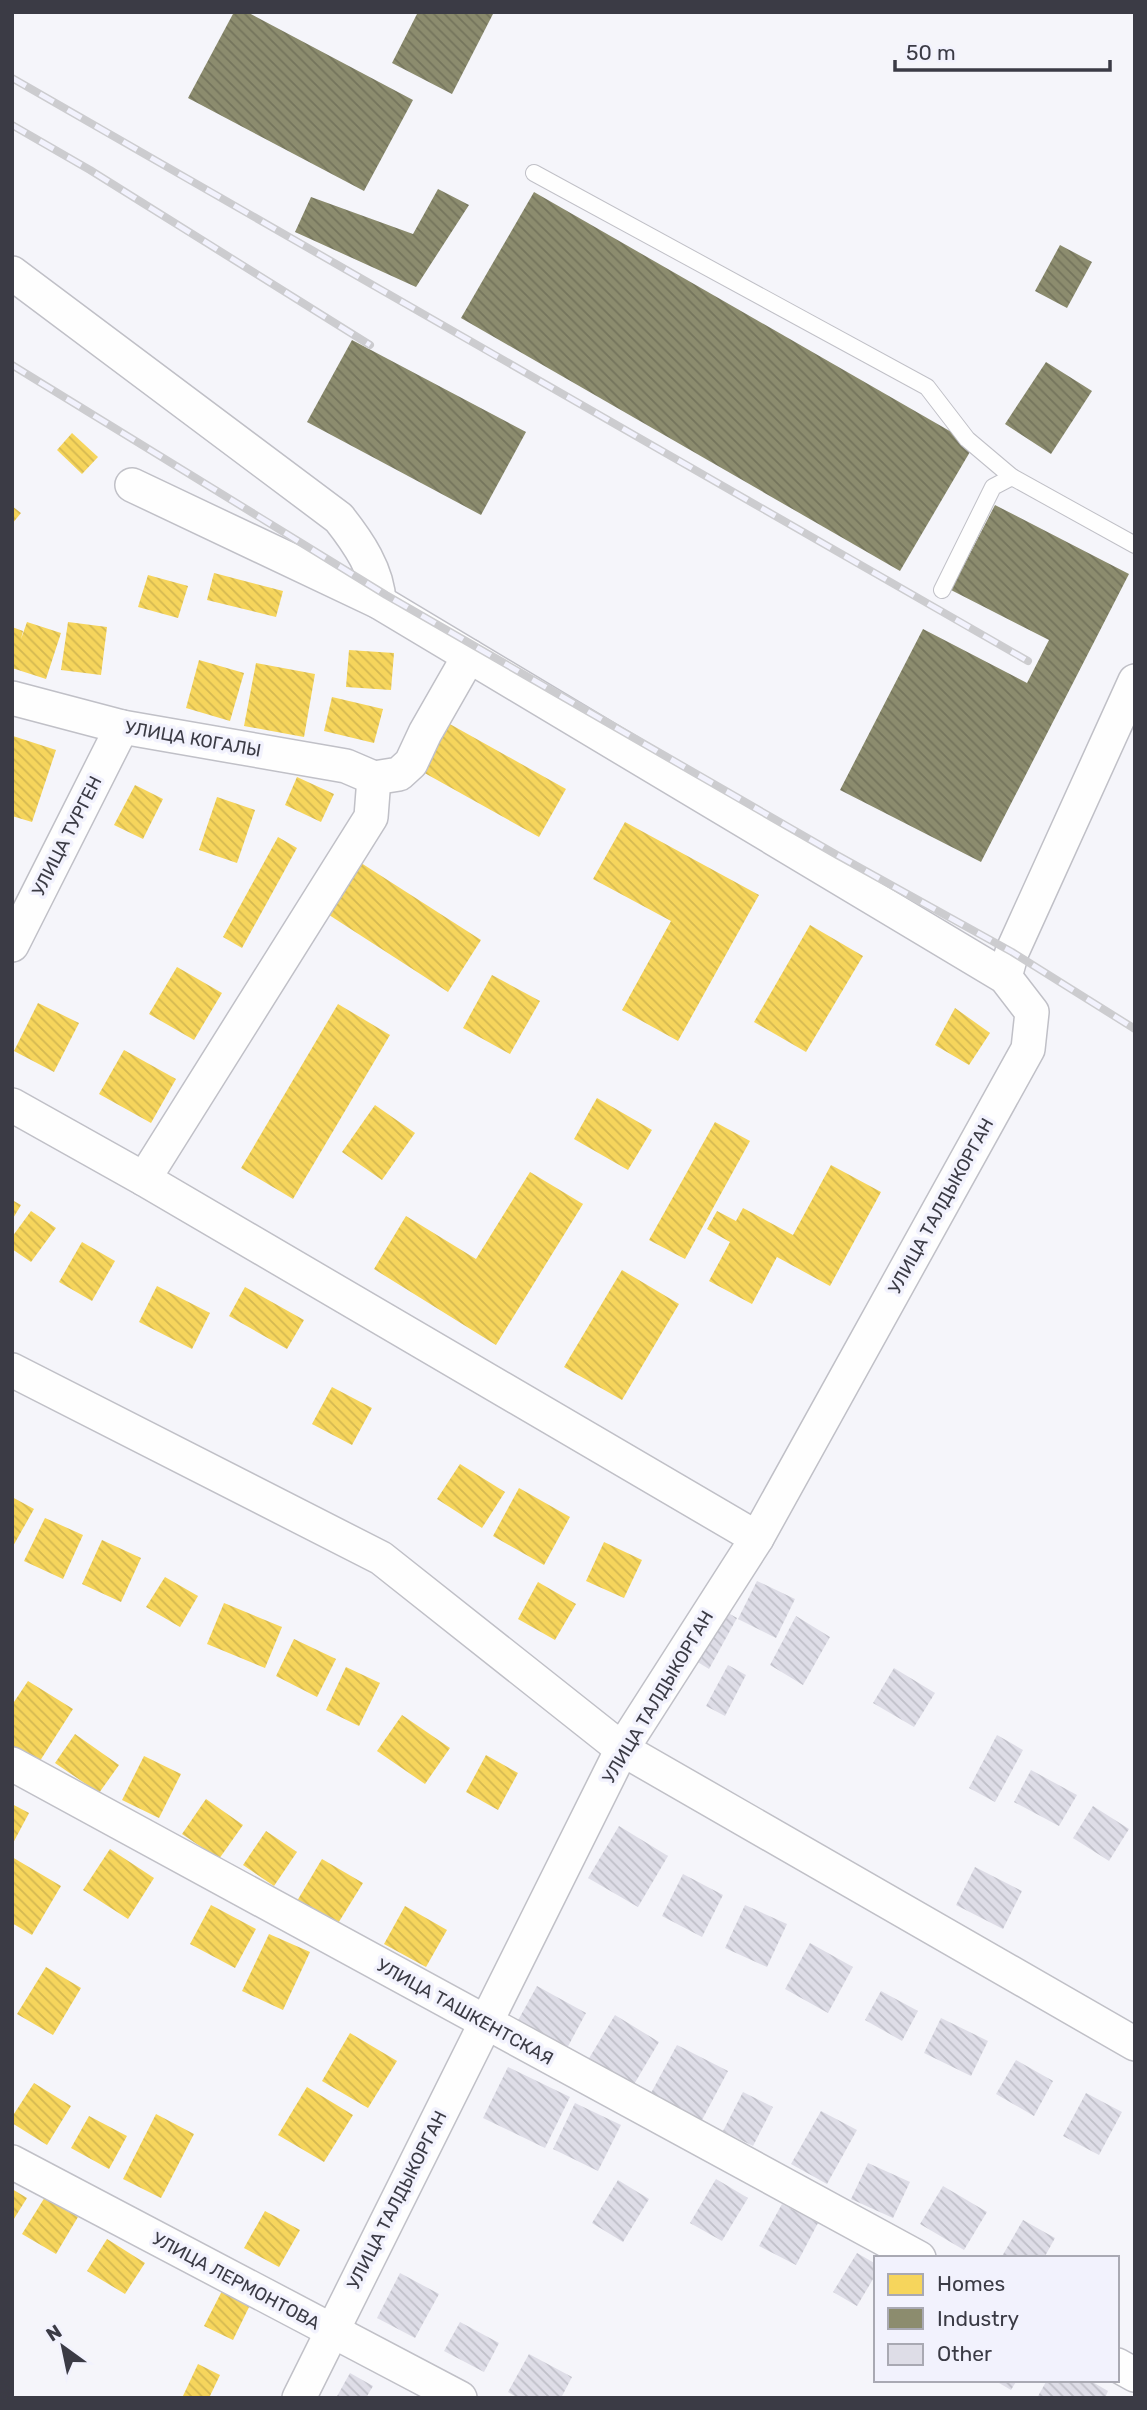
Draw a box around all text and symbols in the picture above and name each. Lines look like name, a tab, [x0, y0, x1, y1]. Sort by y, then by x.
scale bar	[895, 28, 1110, 72]
text: 50 m	[906, 40, 956, 65]
street label: УЛИЦА КОГАЛЫ	[123, 716, 263, 762]
street label: УЛИЦА ТУРГЕН	[27, 772, 107, 900]
street label: УЛИЦА ТАЛДЫКОРГАН	[884, 1114, 998, 1298]
street label: УЛИЦА ТАЛДЫКОРГАН	[598, 1607, 718, 1787]
street label: УЛИЦА ТАШКЕНТСКАЯ	[373, 1954, 557, 2070]
street label: УЛИЦА ТАЛДЫКОРГАН	[342, 2107, 452, 2293]
street label: УЛИЦА ЛЕРМОНТОВА	[148, 2227, 324, 2335]
legend	[874, 2256, 1119, 2382]
text: Homes	[937, 2271, 1005, 2296]
text: Industry	[937, 2306, 1019, 2331]
north arrow	[28, 2312, 98, 2382]
text: N	[42, 2320, 66, 2347]
text: Other	[937, 2341, 992, 2366]

